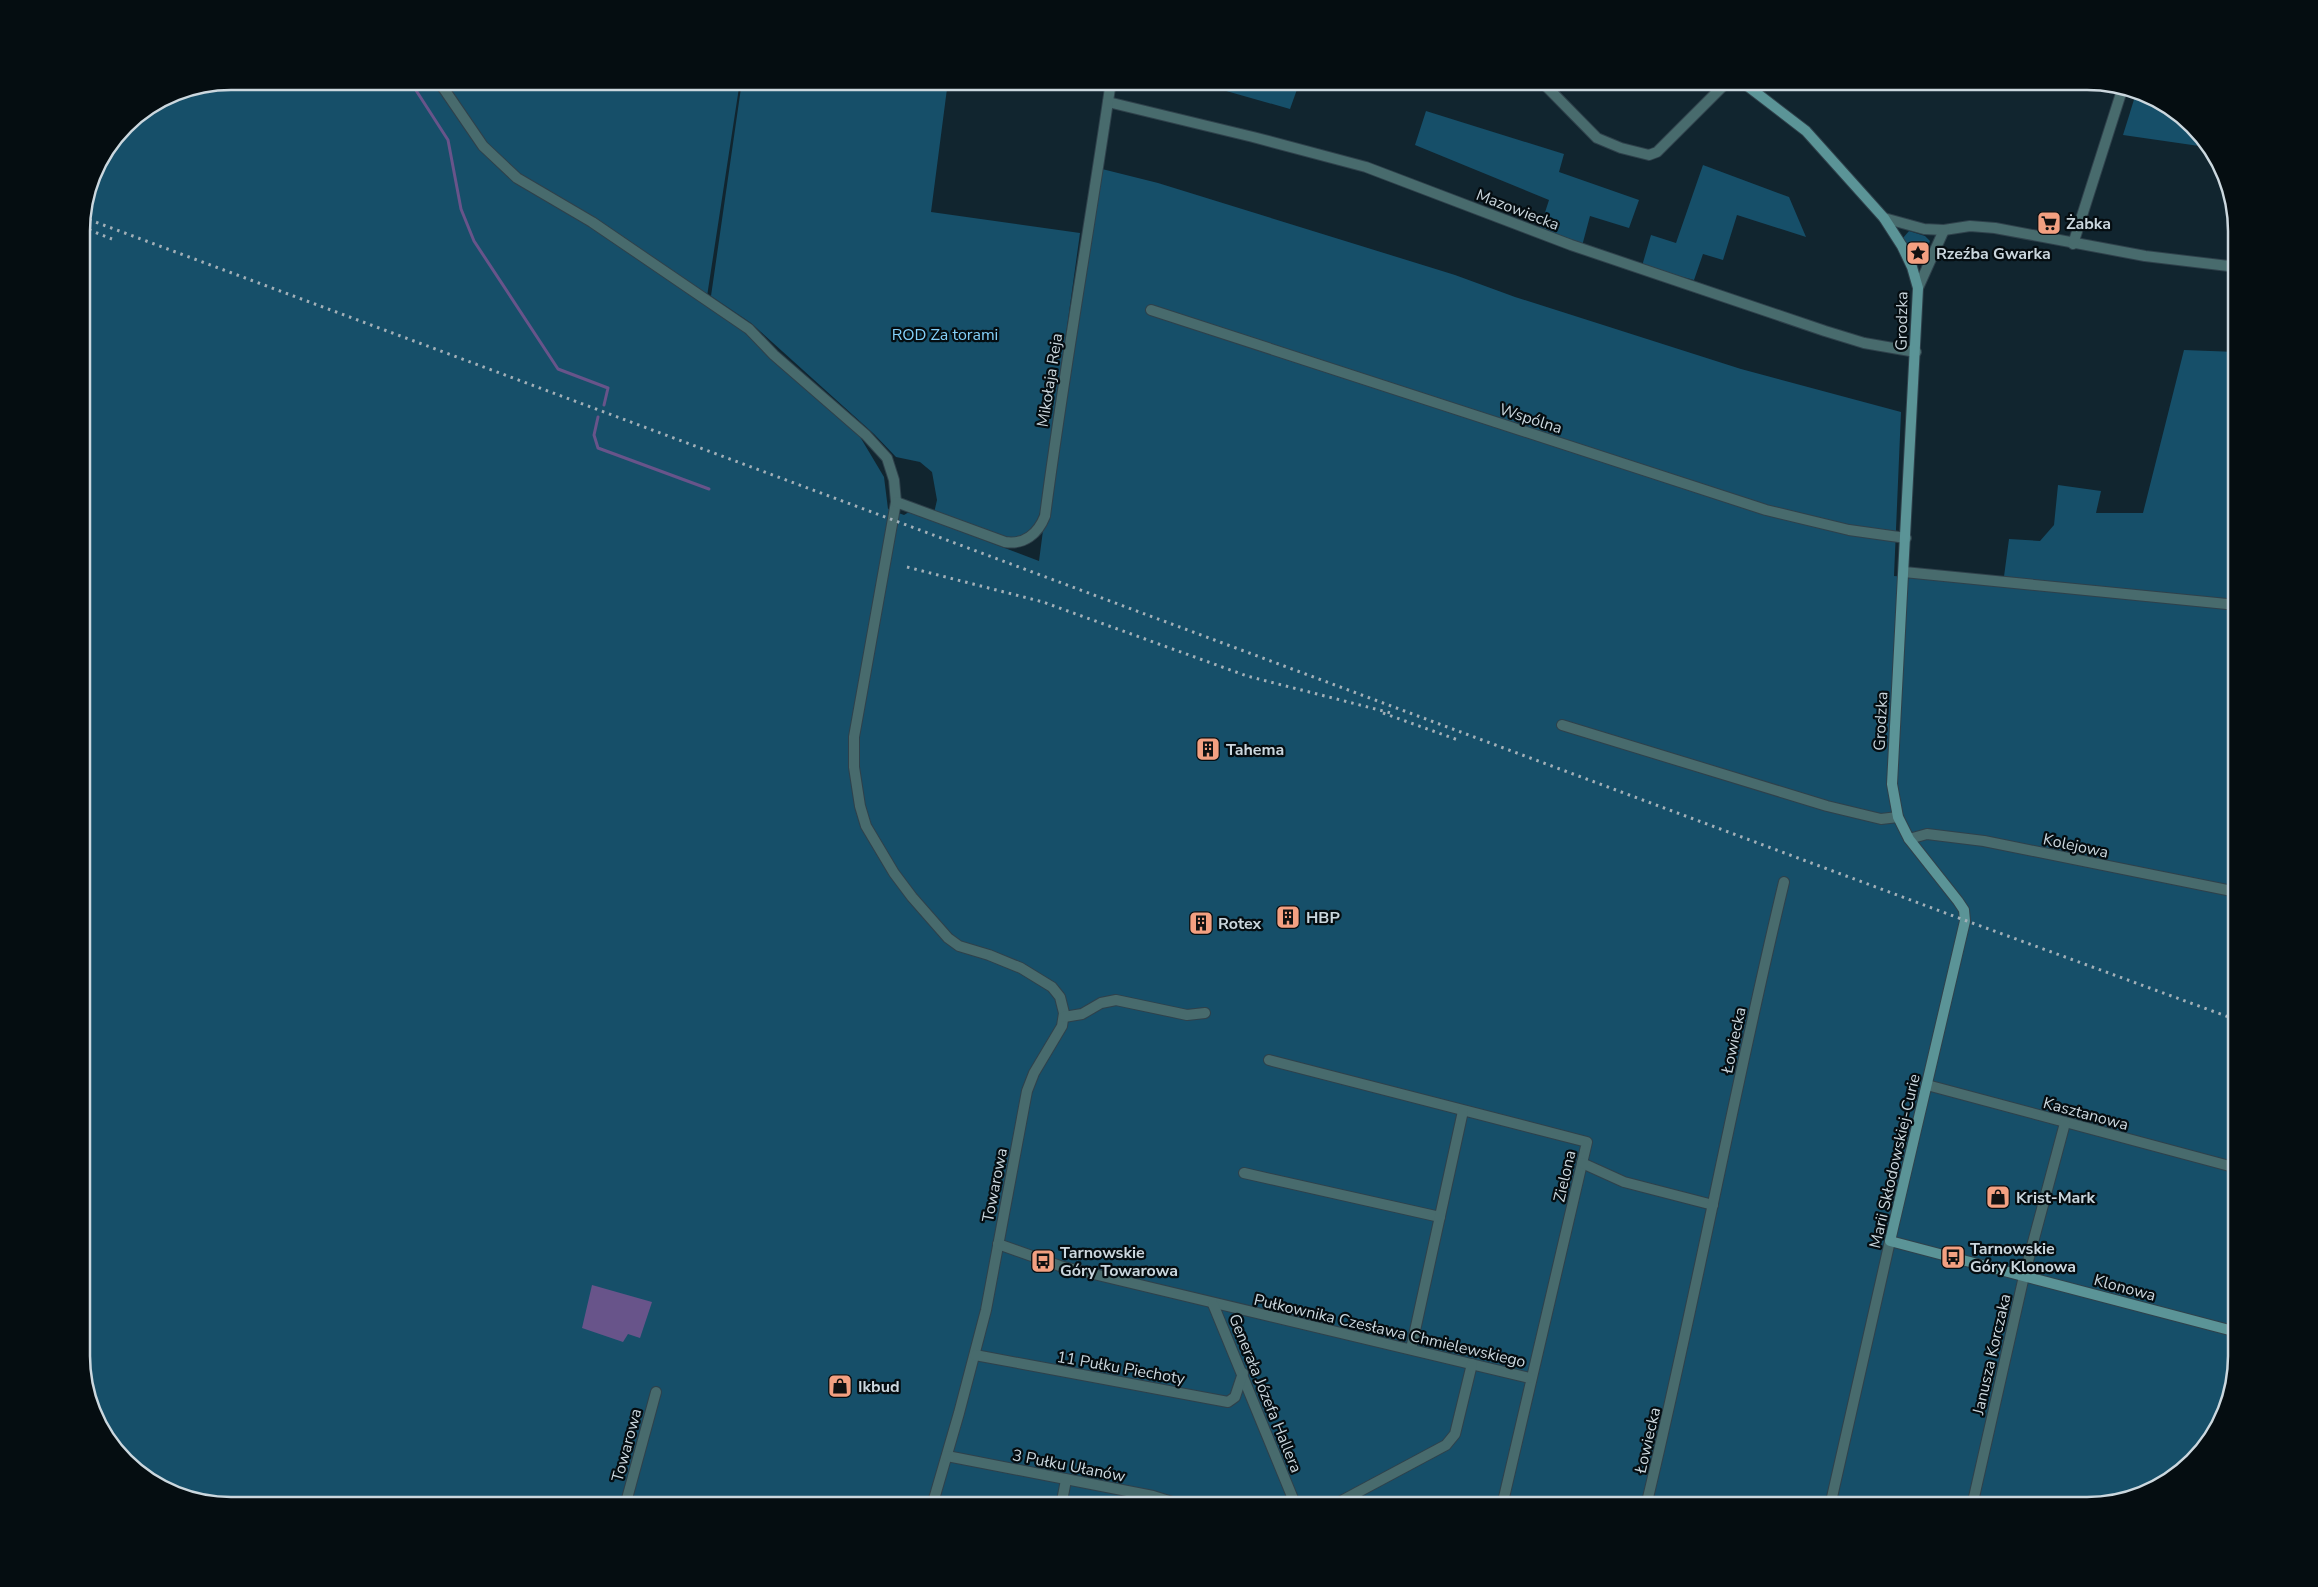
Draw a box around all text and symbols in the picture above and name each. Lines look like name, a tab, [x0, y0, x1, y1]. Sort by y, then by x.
street label: Mazowiecka	[1473, 184, 1563, 236]
supermarket icon: Żabka	[2036, 210, 2062, 236]
place label: Żabka	[2066, 213, 2111, 235]
place icon: Rzeźba Gwarka	[1905, 240, 1931, 266]
place label: Rzeźba Gwarka	[1936, 243, 2051, 265]
street label: Grodzka	[1890, 291, 1914, 351]
park label: ROD Za torami	[892, 324, 998, 346]
street label: Mikołaja Reja	[1032, 332, 1068, 429]
street label: Wspólna	[1496, 398, 1565, 439]
street label: Grodzka	[1868, 691, 1894, 751]
building icon: Tahema	[1195, 736, 1221, 762]
place label: Tahema	[1226, 739, 1284, 761]
street label: Kolejowa	[2041, 828, 2110, 864]
building icon: HBP	[1275, 904, 1301, 930]
place label: HBP	[1306, 907, 1340, 929]
building icon: Rotex	[1188, 910, 1214, 936]
place label: Rotex	[1218, 913, 1262, 935]
street label: Łowiecka	[1716, 1005, 1752, 1076]
street label: Marii Skłodowskiej-Curie	[1864, 1072, 1926, 1251]
street label: Kasztanowa	[2041, 1092, 2131, 1136]
street label: Towarowa	[977, 1146, 1013, 1224]
street label: Zielona	[1548, 1148, 1582, 1204]
shop icon: Krist-Mark	[1985, 1184, 2011, 1210]
place label: Krist-Mark	[2016, 1187, 2096, 1209]
place label: Tarnowskie Góry Klonowa	[1970, 1238, 2076, 1278]
place label: Tarnowskie Góry Towarowa	[1060, 1242, 1178, 1282]
bus stop icon: Tarnowskie Góry Klonowa	[1940, 1244, 1966, 1270]
bus stop icon: Tarnowskie Góry Towarowa	[1030, 1248, 1056, 1274]
street label: Klonowa	[2091, 1269, 2158, 1307]
street label: Pułkownika Czesława Chmielewskiego	[1252, 1289, 1528, 1373]
street label: Janusza Korczaka	[1967, 1292, 2017, 1418]
street label: Generała Józefa Hallera	[1223, 1311, 1307, 1476]
street label: 11 Pułku Piechoty	[1055, 1346, 1187, 1390]
shop icon: Ikbud	[827, 1373, 853, 1399]
place label: Ikbud	[858, 1376, 900, 1398]
street label: Łowiecka	[1630, 1405, 1666, 1476]
street label: Towarowa	[607, 1406, 647, 1484]
street label: 3 Pułku Ułanów	[1010, 1444, 1128, 1488]

